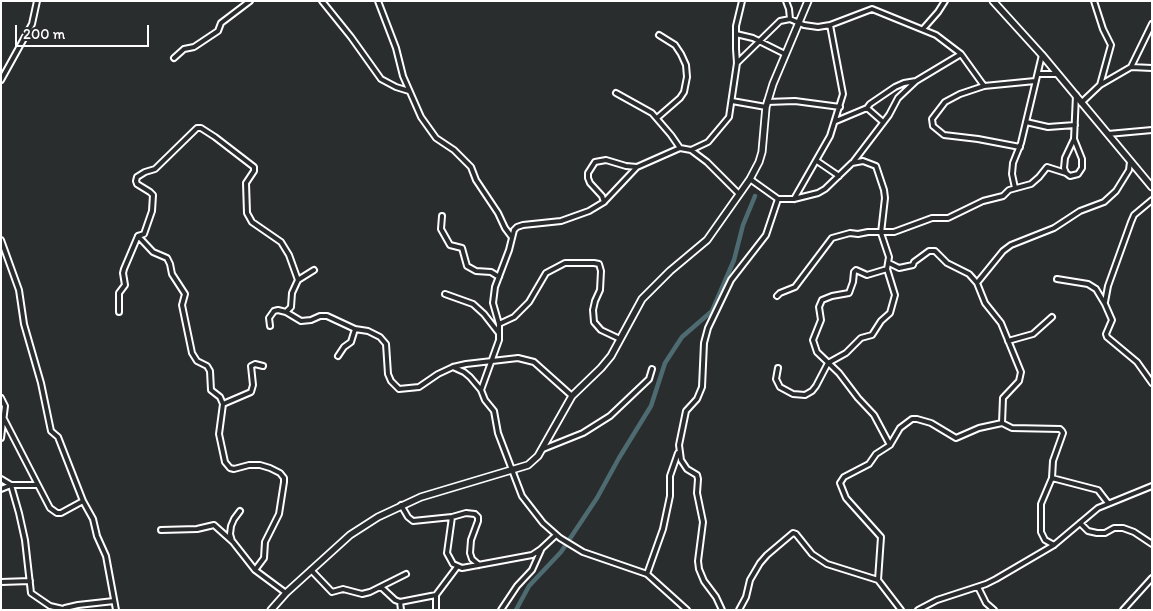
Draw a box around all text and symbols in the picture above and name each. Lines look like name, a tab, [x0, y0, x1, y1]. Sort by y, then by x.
scale bar	[18, 15, 151, 47]
text: 200 m	[23, 25, 65, 43]

